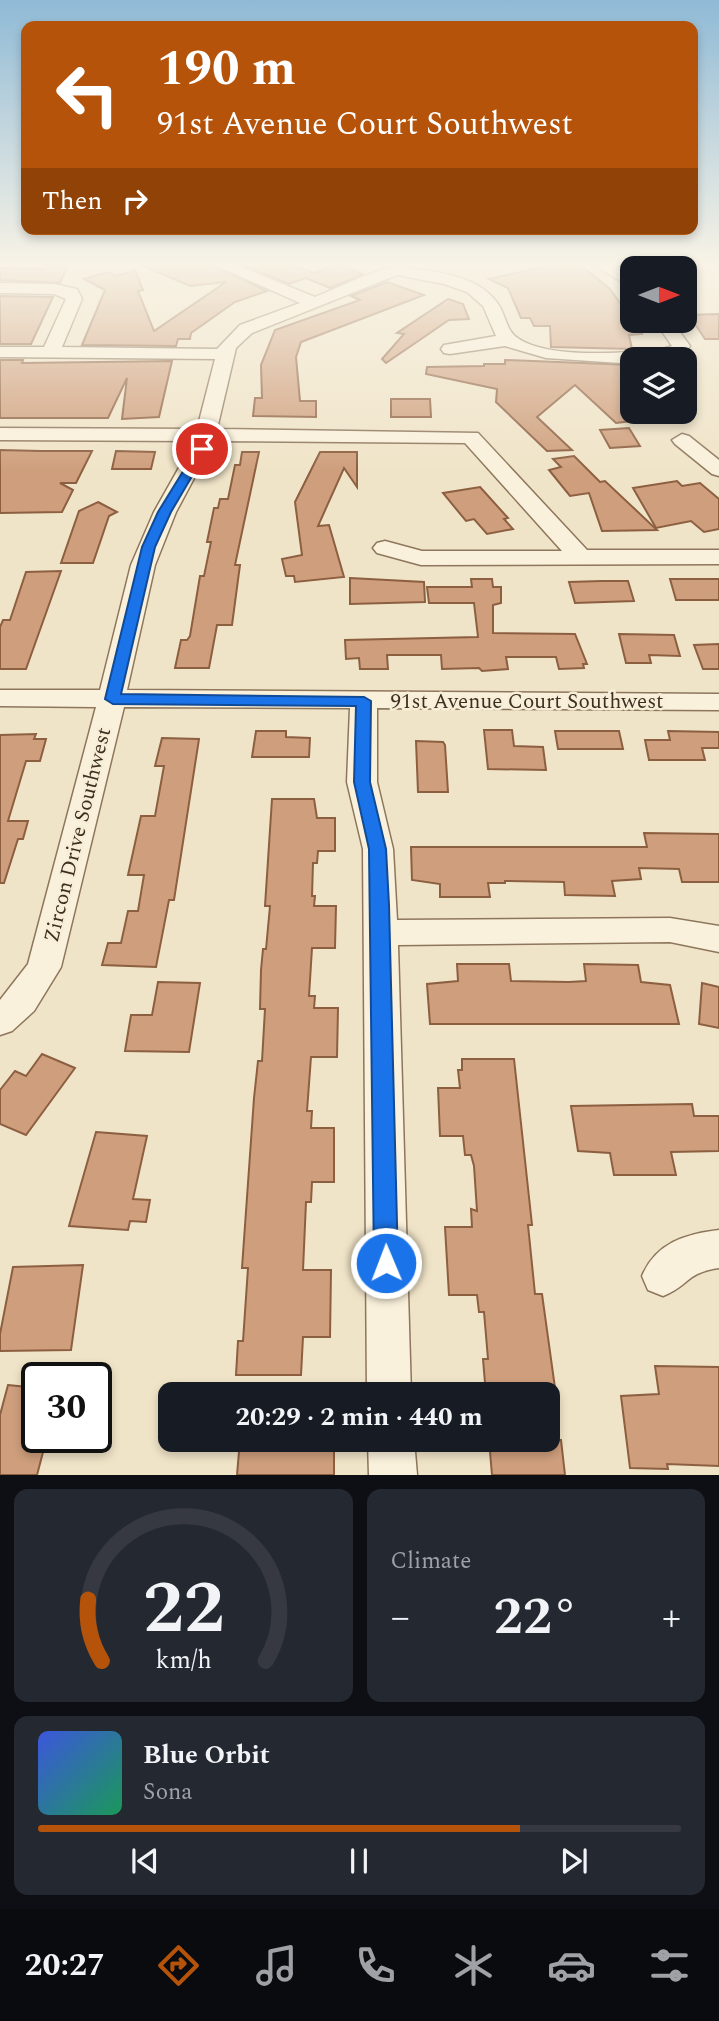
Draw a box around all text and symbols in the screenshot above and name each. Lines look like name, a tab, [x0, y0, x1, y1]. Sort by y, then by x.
text: 190 m	[157, 32, 296, 107]
icon: left	[42, 49, 133, 140]
text: 91st Avenue Court Southwest	[157, 100, 573, 149]
text: Then	[42, 181, 102, 221]
icon: right	[116, 182, 154, 220]
north arrow	[620, 256, 696, 332]
map controls	[620, 256, 697, 424]
button: layers	[620, 347, 697, 424]
pin	[172, 419, 232, 479]
icon: arrive	[183, 430, 221, 468]
street label: 91st Avenue Court Southwest	[391, 686, 663, 718]
street label: Zircon Drive Southwest	[36, 724, 120, 946]
position arrow	[349, 1226, 423, 1300]
speed limit sign: 30	[21, 1362, 112, 1453]
text: 20:29 · 2 min · 440 m	[235, 1397, 483, 1437]
text: Climate	[391, 1544, 471, 1579]
text: 22	[142, 1555, 224, 1666]
text: 22°	[494, 1578, 578, 1657]
text: −	[391, 1589, 410, 1647]
text: +	[662, 1589, 681, 1647]
text: km/h	[155, 1642, 211, 1680]
text: Blue Orbit	[143, 1735, 270, 1775]
text: Sona	[143, 1775, 193, 1810]
icon: previous	[126, 1842, 164, 1880]
icon: pause	[340, 1842, 378, 1880]
icon: next	[555, 1842, 593, 1880]
text: 20:27	[25, 1941, 105, 1990]
icon: directions	[154, 1941, 203, 1990]
icon: music	[252, 1941, 301, 1990]
icon: phone	[351, 1941, 400, 1990]
icon: climate	[449, 1941, 498, 1990]
icon: car	[547, 1941, 596, 1990]
icon: filters	[645, 1941, 694, 1990]

